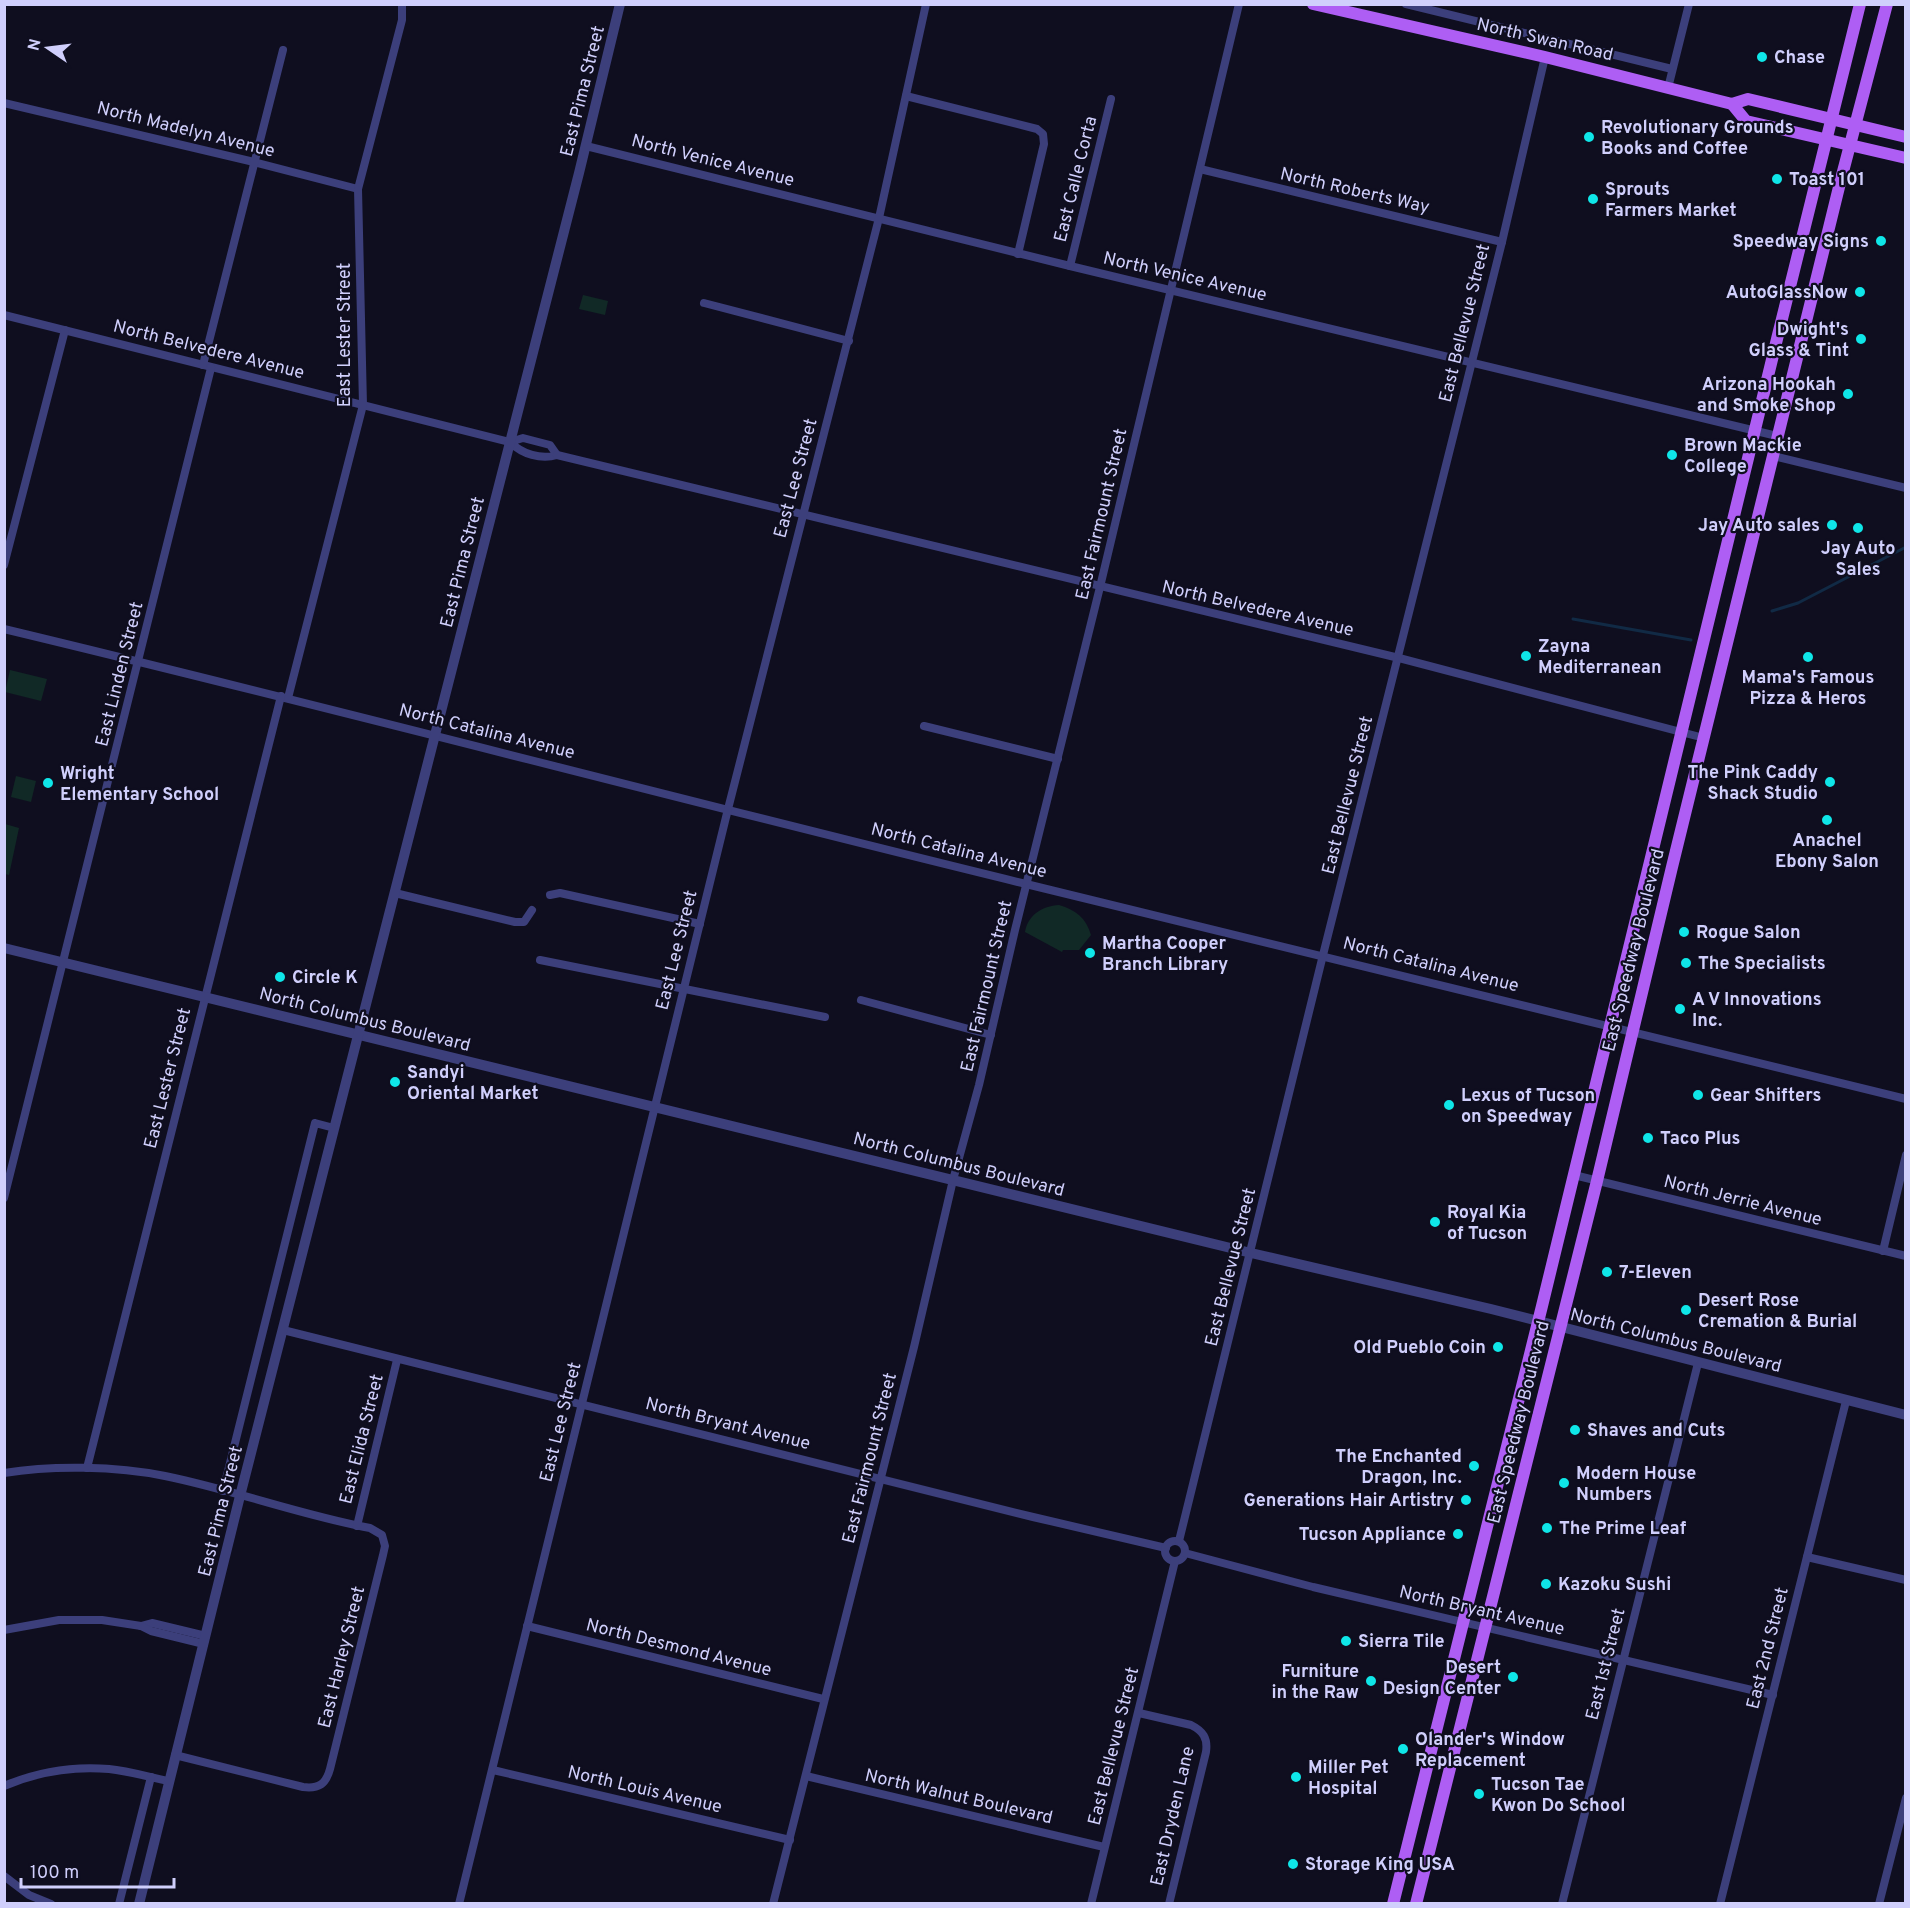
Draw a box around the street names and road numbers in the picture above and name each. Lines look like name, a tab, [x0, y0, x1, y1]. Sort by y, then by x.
street label: North Swan Road	[1474, 14, 1615, 67]
street label: East Pima Street	[556, 24, 611, 159]
street label: North Madelyn Avenue	[94, 97, 277, 164]
street label: East Calle Corta	[1050, 114, 1103, 245]
street label: North Venice Avenue	[629, 130, 797, 193]
street label: North Roberts Way	[1278, 163, 1432, 220]
street label: East Bellevue Street	[1435, 242, 1496, 405]
street label: North Venice Avenue	[1101, 247, 1269, 307]
street label: East Lester Street	[334, 263, 357, 407]
street label: North Belvedere Avenue	[111, 316, 307, 385]
street label: East Lee Street	[769, 416, 823, 541]
street label: East Fairmount Street	[1072, 426, 1133, 602]
street label: East Pima Street	[436, 495, 491, 630]
street label: North Belvedere Avenue	[1159, 576, 1356, 643]
street label: East Linden Street	[91, 600, 150, 749]
street label: North Catalina Avenue	[396, 699, 577, 765]
street label: East Bellevue Street	[1318, 714, 1379, 877]
street label: North Catalina Avenue	[868, 818, 1049, 884]
street label: East Speedway Boulevard	[1598, 847, 1671, 1054]
street label: East Lee Street	[651, 888, 703, 1013]
street label: East Fairmount Street	[957, 898, 1018, 1074]
street label: North Catalina Avenue	[1340, 932, 1521, 998]
street label: North Columbus Boulevard	[257, 983, 473, 1058]
street label: East Lester Street	[140, 1005, 197, 1151]
street label: North Columbus Boulevard	[851, 1128, 1067, 1203]
street label: North Jerrie Avenue	[1661, 1171, 1824, 1232]
street label: East Bellevue Street	[1201, 1186, 1262, 1349]
street label: North Columbus Boulevard	[1568, 1304, 1784, 1379]
street label: East Speedway Boulevard	[1483, 1319, 1556, 1526]
street label: East Lee Street	[535, 1360, 587, 1485]
street label: East Fairmount Street	[838, 1371, 903, 1546]
street label: East Elida Street	[335, 1372, 390, 1507]
street label: North Bryant Avenue	[643, 1393, 812, 1456]
street label: East Pima Street	[194, 1444, 249, 1579]
street label: North Bryant Avenue	[1397, 1581, 1567, 1642]
street label: East Harley Street	[314, 1584, 371, 1731]
street label: East 2nd Street	[1742, 1585, 1795, 1712]
street label: East 1st Street	[1581, 1606, 1631, 1723]
street label: North Desmond Avenue	[583, 1614, 774, 1683]
street label: East Bellevue Street	[1084, 1665, 1145, 1828]
street label: East Dryden Lane	[1146, 1744, 1201, 1888]
street label: North Louis Avenue	[565, 1762, 724, 1819]
street label: North Walnut Boulevard	[863, 1765, 1055, 1830]

